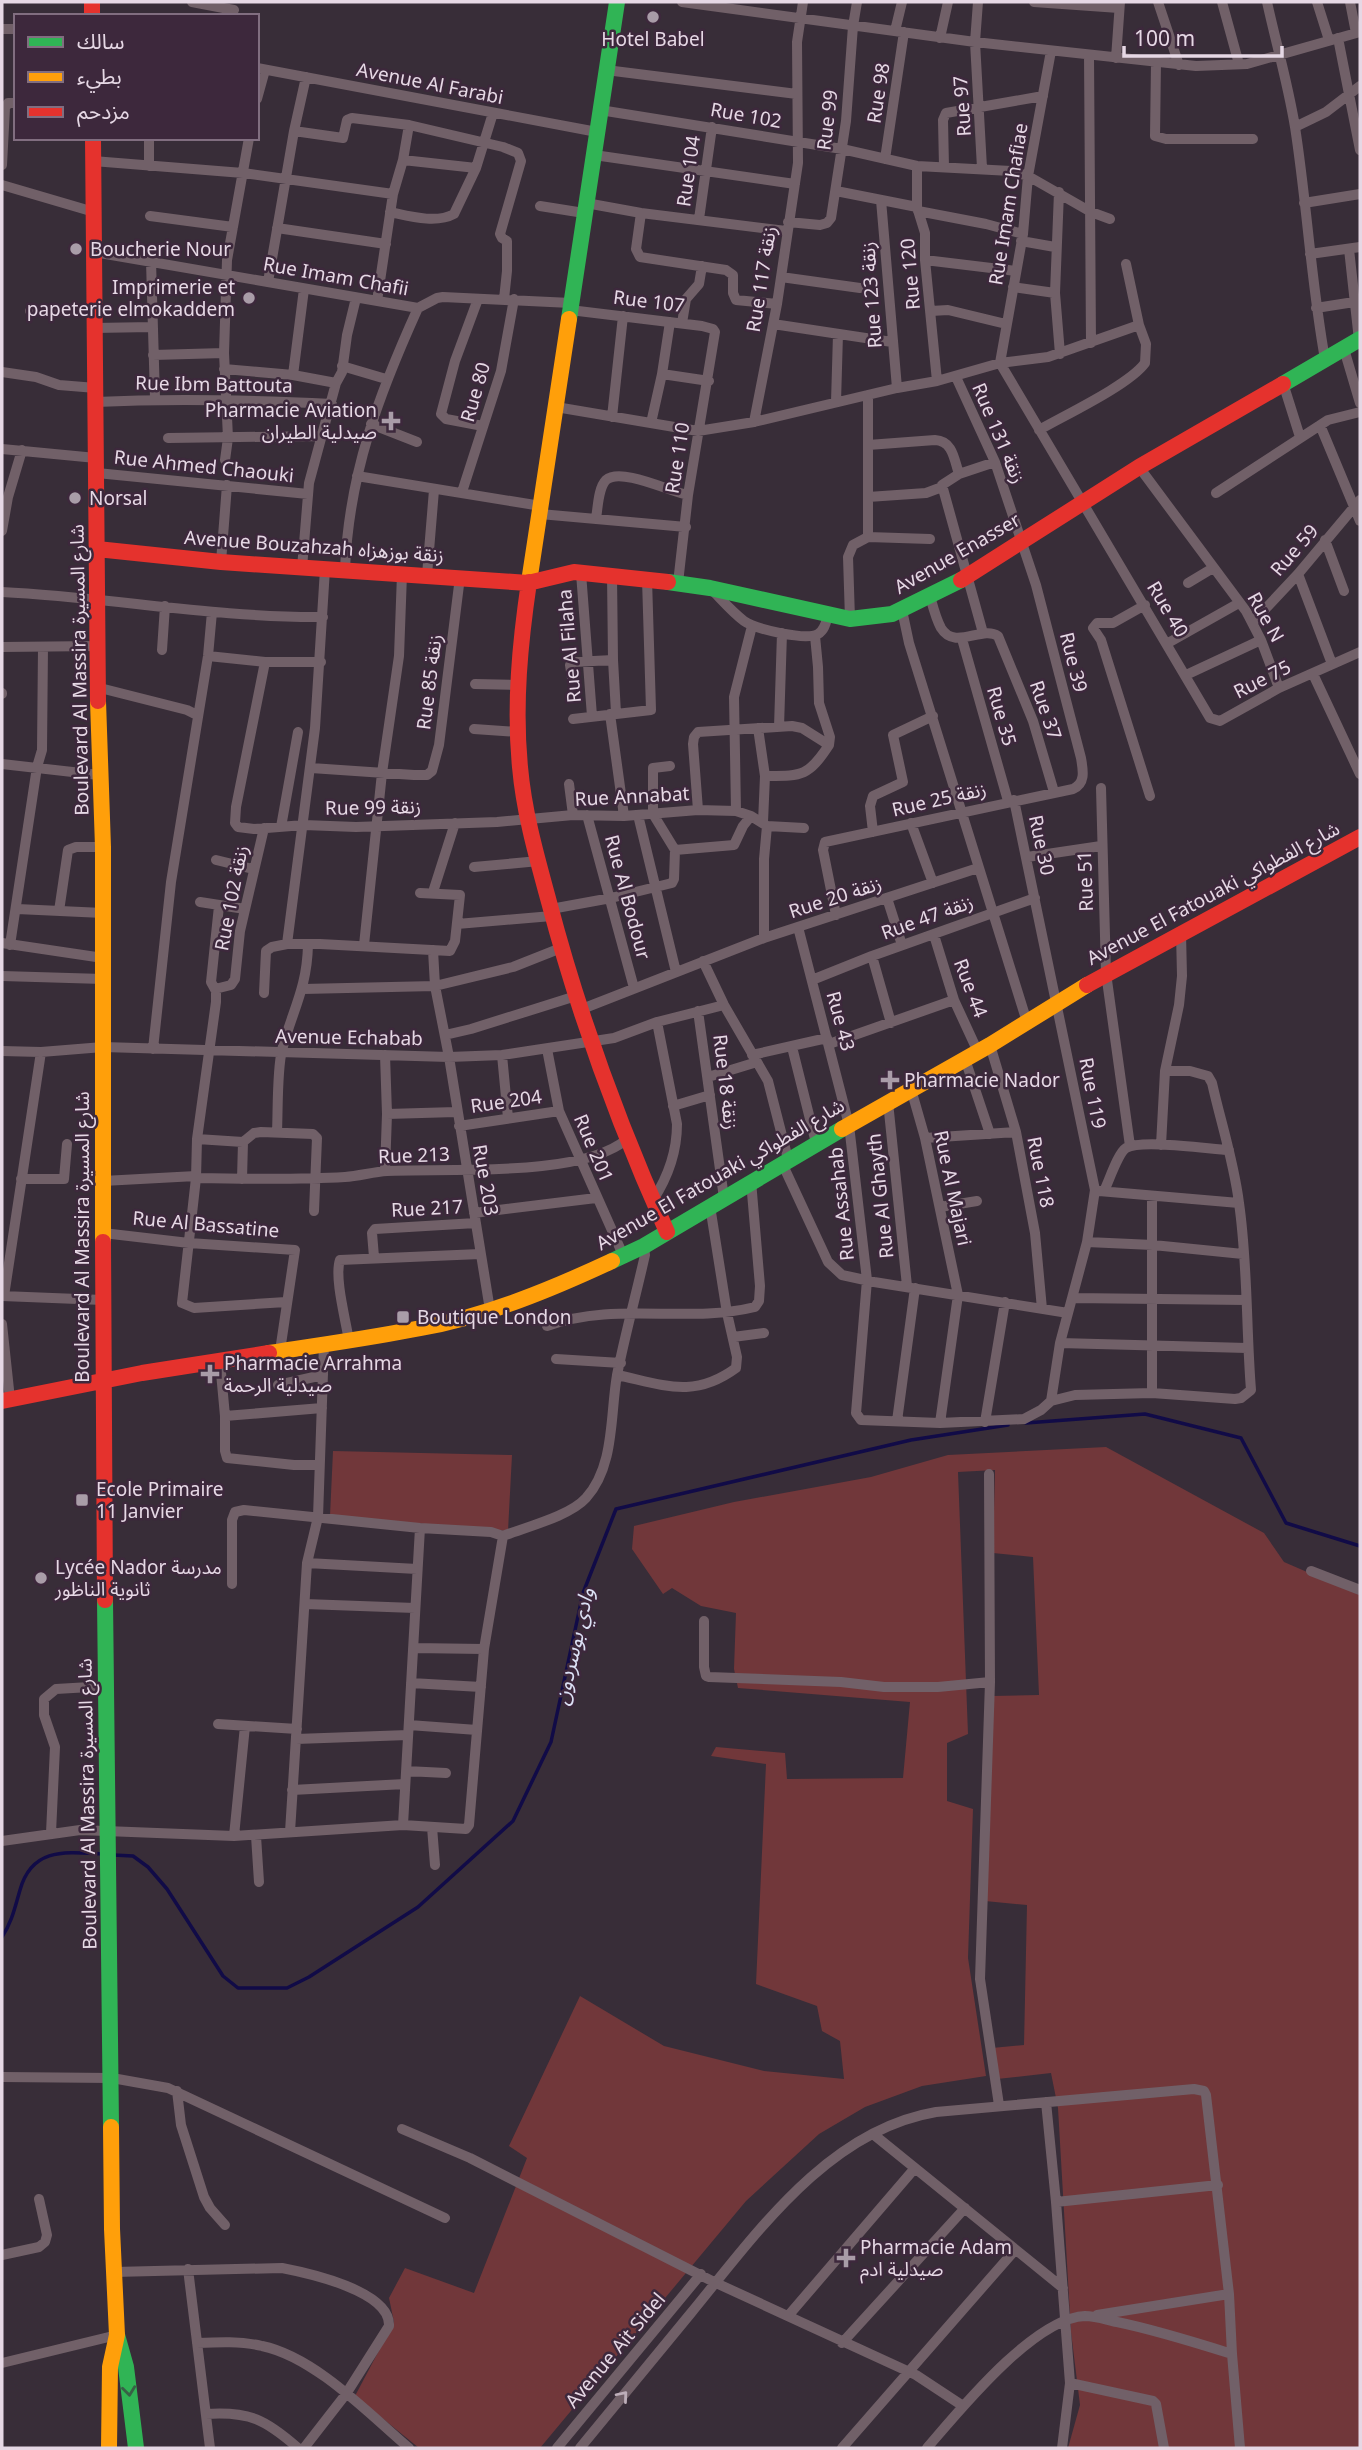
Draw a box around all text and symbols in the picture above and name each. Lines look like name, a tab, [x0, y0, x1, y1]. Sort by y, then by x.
marker: Hotel Babel	[645, 9, 661, 25]
legend	[14, 14, 259, 140]
scale bar	[1124, 14, 1282, 58]
text: 100 m	[1134, 24, 1195, 52]
place label: Hotel Babel	[601, 26, 705, 52]
text: سالك	[77, 27, 124, 55]
street label: Avenue Al Farabi	[354, 56, 506, 110]
street label: Rue 98	[860, 61, 896, 125]
text: بطيء	[77, 62, 122, 93]
street label: Rue 97	[947, 75, 977, 137]
street label: Rue 99	[810, 88, 844, 152]
street label: Rue 102	[708, 96, 784, 134]
text: مزدحم	[77, 97, 130, 127]
street label: Rue Imam Chafiae	[982, 121, 1034, 287]
street label: Rue 104	[670, 134, 706, 208]
street label: Rue 117 زنقة	[740, 224, 782, 334]
place label: Boucherie Nour	[90, 236, 231, 262]
street label: Rue 120	[894, 237, 926, 311]
marker: Boucherie Nour	[68, 241, 84, 257]
street label: Rue 123 زنقة	[854, 241, 888, 349]
street label: Rue Imam Chafii	[261, 250, 411, 302]
place label: Imprimerie et papeterie elmokaddem	[27, 274, 235, 322]
street label: Rue 107	[612, 284, 686, 318]
marker: Imprimerie et papeterie elmokaddem	[241, 290, 257, 306]
street label: Rue 80	[454, 359, 496, 425]
street label: Rue Ibm Battouta	[135, 370, 293, 398]
street label: Rue 131 زنقة	[966, 379, 1032, 487]
place label: Pharmacie Aviation صيدلية الطيران	[205, 397, 377, 445]
marker: Pharmacie Aviation صيدلية الطيران	[383, 413, 399, 429]
street label: Rue 110	[659, 420, 695, 496]
street label: Rue Ahmed Chaouki	[113, 444, 295, 488]
place label: Norsal	[89, 485, 147, 511]
marker: Norsal	[67, 490, 83, 506]
street label: Avenue Enasser	[889, 506, 1025, 600]
street label: Rue 59	[1264, 518, 1324, 582]
street label: Boulevard Al Massira شارع المسيرة	[63, 524, 96, 816]
street label: Avenue Bouzahzah زنقة بوزهزاه	[183, 524, 445, 568]
street label: Rue 40	[1141, 576, 1195, 642]
street label: Rue N	[1242, 587, 1290, 647]
street label: Rue Al Filaha	[551, 588, 587, 704]
street label: Rue 39	[1054, 629, 1094, 695]
street label: Rue 85 زنقة	[410, 633, 448, 731]
street label: Rue 75	[1229, 654, 1295, 704]
street label: Rue 37	[1024, 677, 1068, 743]
street label: Rue 35	[981, 683, 1023, 749]
street label: Rue 25 زنقة	[889, 776, 989, 822]
street label: Rue Annabat	[574, 780, 690, 812]
street label: Rue 99 زنقة	[325, 793, 421, 821]
street label: Rue 30	[1023, 812, 1061, 878]
street label: Avenue El Fatouaki شارع الفطواكي	[1082, 815, 1345, 973]
street label: Rue Al Bodour	[599, 832, 657, 962]
street label: Rue 102 زنقة	[208, 843, 254, 953]
street label: Rue 51	[1071, 850, 1099, 912]
street label: Rue 20 زنقة	[785, 870, 885, 924]
street label: Rue 47 زنقة	[877, 888, 977, 946]
street label: Rue 44	[948, 955, 994, 1021]
street label: Rue 43	[821, 988, 861, 1054]
street label: Avenue Echabab	[275, 1023, 423, 1051]
street label: Rue 18 زنقة	[707, 1033, 745, 1131]
street label: Rue 119	[1073, 1055, 1113, 1131]
place label: Pharmacie Nador	[904, 1067, 1060, 1093]
marker: Pharmacie Nador	[882, 1072, 898, 1088]
street label: Rue 204	[469, 1083, 543, 1119]
street label: Boulevard Al Massira شارع المسيرة	[69, 1091, 96, 1383]
street label: Avenue El Fatouaki شارع الفطواكي	[591, 1092, 850, 1258]
street label: Rue 201	[568, 1110, 620, 1186]
street label: Rue Al Majari	[928, 1128, 978, 1248]
street label: Rue Al Ghayth	[860, 1132, 900, 1260]
street label: Rue 118	[1021, 1134, 1061, 1210]
street label: Rue 213	[378, 1141, 450, 1169]
street label: Rue 203	[467, 1142, 505, 1218]
street label: Rue Assahab	[822, 1146, 860, 1262]
street label: Rue 217	[390, 1193, 464, 1223]
street label: Rue Al Bassatine	[131, 1205, 281, 1243]
place label: Boutique London	[417, 1304, 572, 1330]
marker: Boutique London	[395, 1309, 411, 1325]
place label: Pharmacie Arrahma صيدلية الرحمة	[224, 1350, 402, 1398]
marker: Pharmacie Arrahma صيدلية الرحمة	[202, 1366, 218, 1382]
place label: Ecole Primaire 11 Janvier	[96, 1476, 224, 1524]
marker: Ecole Primaire 11 Janvier	[74, 1492, 90, 1508]
place label: Lycée Nador مدرسة ثانوية الناظور	[54, 1554, 222, 1602]
marker: Lycée Nador مدرسة ثانوية الناظور	[33, 1570, 49, 1586]
water label: وادي بوسردون	[546, 1585, 603, 1708]
street label: Boulevard Al Massira شارع المسيرة	[71, 1658, 104, 1950]
place label: Pharmacie Adam صيدلية ادم	[860, 2234, 1012, 2284]
marker: Pharmacie Adam صيدلية ادم	[838, 2250, 854, 2266]
street label: Avenue Ait Sidel	[559, 2287, 671, 2413]
one-way arrow	[122, 2385, 137, 2397]
one-way arrow	[615, 2391, 628, 2403]

